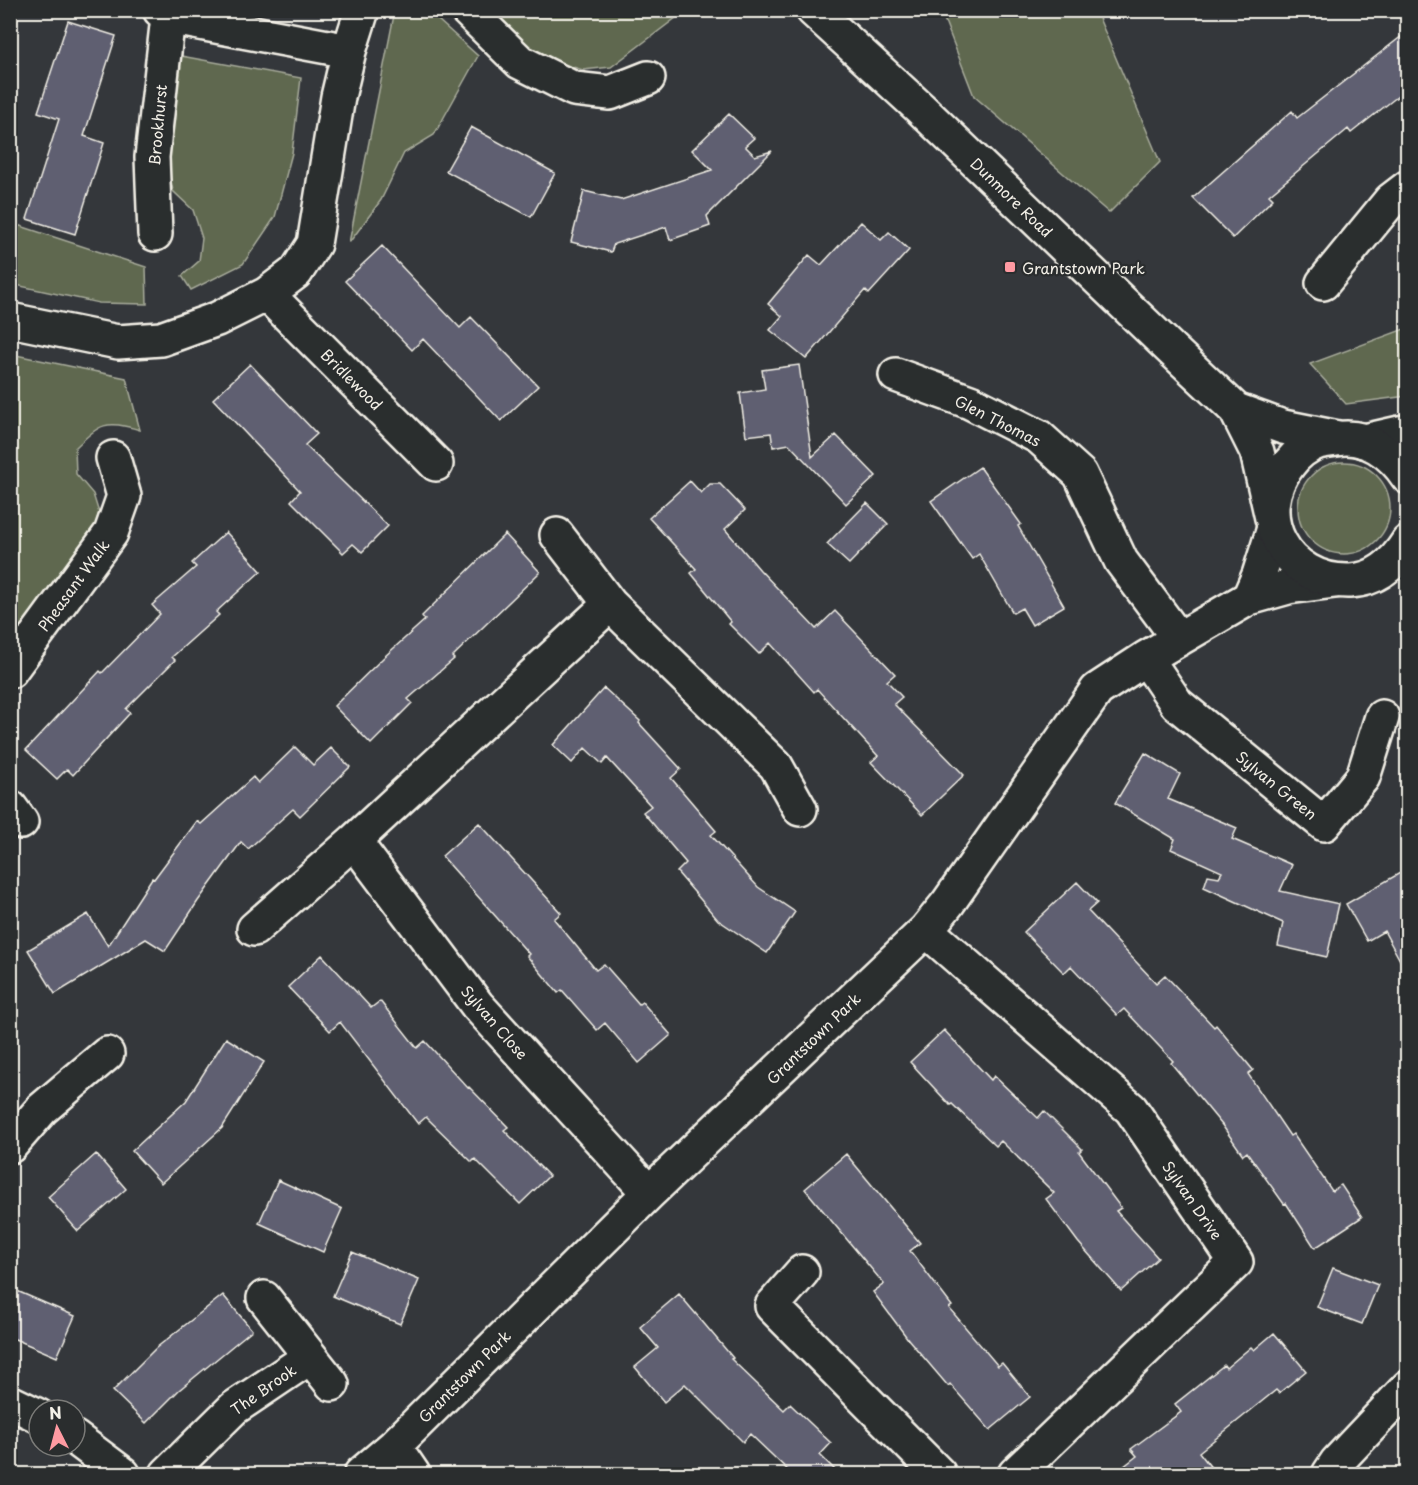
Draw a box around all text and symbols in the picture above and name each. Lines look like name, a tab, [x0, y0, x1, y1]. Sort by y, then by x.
street label: Brookhurst	[142, 83, 172, 167]
street label: Dunmore Road	[966, 152, 1058, 242]
place label: Grantstown Park	[1022, 256, 1145, 279]
marker: Grantstown Park	[1003, 260, 1017, 274]
street label: Bridlewood	[316, 343, 388, 415]
street label: Glen Thomas	[951, 388, 1045, 452]
street label: Pheasant Walk	[32, 534, 114, 636]
street label: Sylvan Green	[1231, 745, 1323, 825]
street label: Sylvan Close	[456, 980, 534, 1064]
street label: Grantstown Park	[761, 987, 865, 1089]
street label: Sylvan Drive	[1157, 1156, 1229, 1244]
street label: Grantstown Park	[412, 1324, 516, 1428]
street label: The Brook	[226, 1358, 301, 1420]
north arrow	[27, 1398, 87, 1458]
text: N	[48, 1399, 63, 1425]

